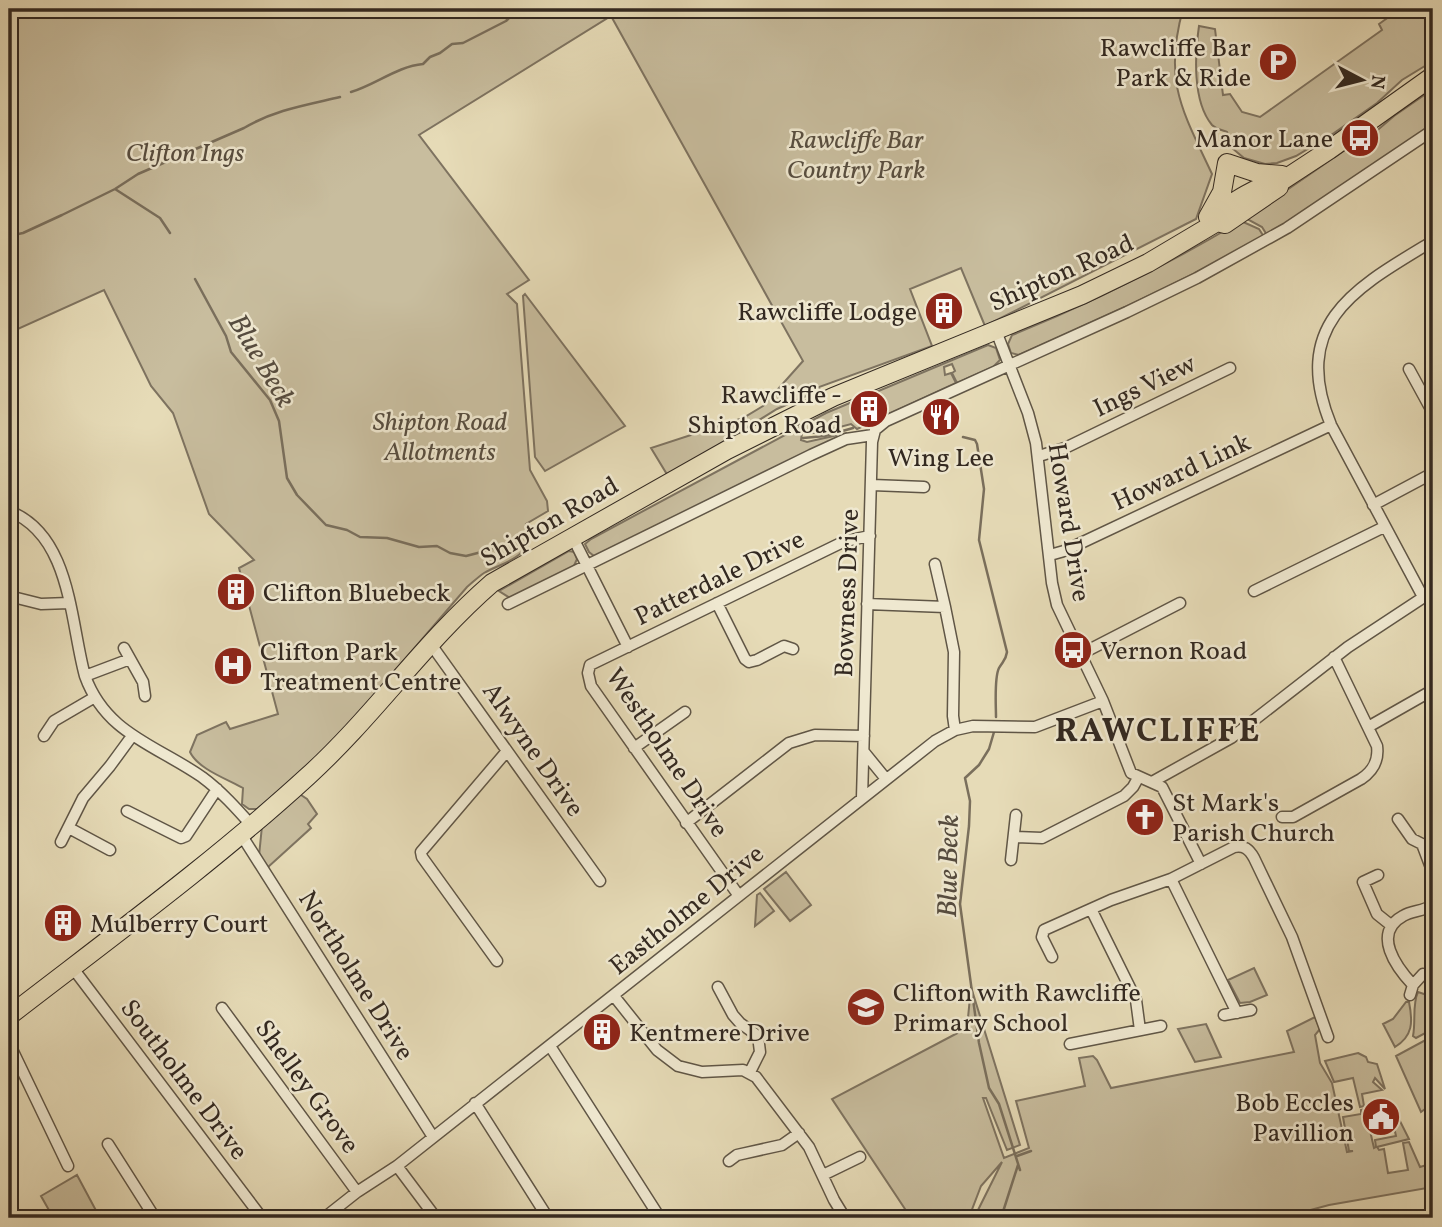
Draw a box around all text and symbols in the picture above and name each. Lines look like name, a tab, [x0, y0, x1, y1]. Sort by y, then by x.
place label: Rawcliffe Bar Park & Ride	[1100, 31, 1251, 97]
parking icon: Rawcliffe Bar Park & Ride	[1257, 41, 1299, 83]
north arrow	[1326, 46, 1396, 116]
text: N	[1363, 73, 1391, 90]
bus stop icon: Manor Lane	[1339, 117, 1381, 159]
place label: Manor Lane	[1195, 122, 1333, 158]
park label: Rawcliffe Bar Country Park	[787, 123, 925, 189]
park label: Clifton Ings	[126, 136, 245, 172]
street label: Shipton Road	[984, 226, 1140, 322]
building icon: Rawcliffe Lodge	[923, 290, 965, 332]
place label: Rawcliffe Lodge	[737, 295, 917, 331]
water label: Blue Beck	[218, 307, 304, 416]
street label: Ings View	[1087, 346, 1202, 427]
place label: Rawcliffe - Shipton Road	[687, 378, 842, 444]
building icon: Rawcliffe - Shipton Road	[848, 388, 890, 430]
restaurant icon: Wing Lee	[920, 396, 962, 438]
park label: Shipton Road Allotments	[373, 405, 508, 471]
street label: Howard Link	[1107, 425, 1257, 521]
street label: Howard Drive	[1038, 440, 1098, 604]
place label: Wing Lee	[888, 441, 994, 477]
street label: Shipton Road	[474, 468, 626, 577]
street label: Bowness Drive	[827, 508, 869, 678]
street label: Patterdale Drive	[629, 522, 811, 636]
building icon: Clifton Bluebeck	[215, 571, 257, 613]
place label: Clifton Bluebeck	[263, 576, 450, 612]
bus stop icon: Vernon Road	[1052, 629, 1094, 671]
place label: Vernon Road	[1100, 634, 1247, 670]
place label: Clifton Park Treatment Centre	[260, 635, 461, 701]
hospital icon: Clifton Park Treatment Centre	[212, 645, 254, 687]
street label: Westholme Drive	[596, 661, 736, 845]
street label: Alwyne Drive	[473, 676, 592, 825]
district label: RAWCLIFFE	[1055, 710, 1261, 756]
place label: St Mark's Parish Church	[1172, 786, 1335, 852]
church icon: St Mark's Parish Church	[1124, 796, 1166, 838]
water label: Blue Beck	[929, 814, 970, 918]
street label: Eastholme Drive	[602, 837, 772, 984]
street label: Northolme Drive	[289, 884, 422, 1068]
building icon: Mulberry Court	[42, 902, 84, 944]
place label: Mulberry Court	[90, 907, 268, 943]
place label: Clifton with Rawcliffe Primary School	[893, 976, 1141, 1042]
school or university icon: Clifton with Rawcliffe Primary School	[845, 986, 887, 1028]
street label: Southolme Drive	[111, 992, 256, 1168]
building icon: Kentmere Drive	[581, 1011, 623, 1053]
street label: Shelley Grove	[246, 1013, 367, 1161]
place label: Kentmere Drive	[629, 1016, 810, 1052]
place label: Bob Eccles Pavillion	[1235, 1086, 1354, 1152]
public building icon: Bob Eccles Pavillion	[1360, 1096, 1402, 1138]

